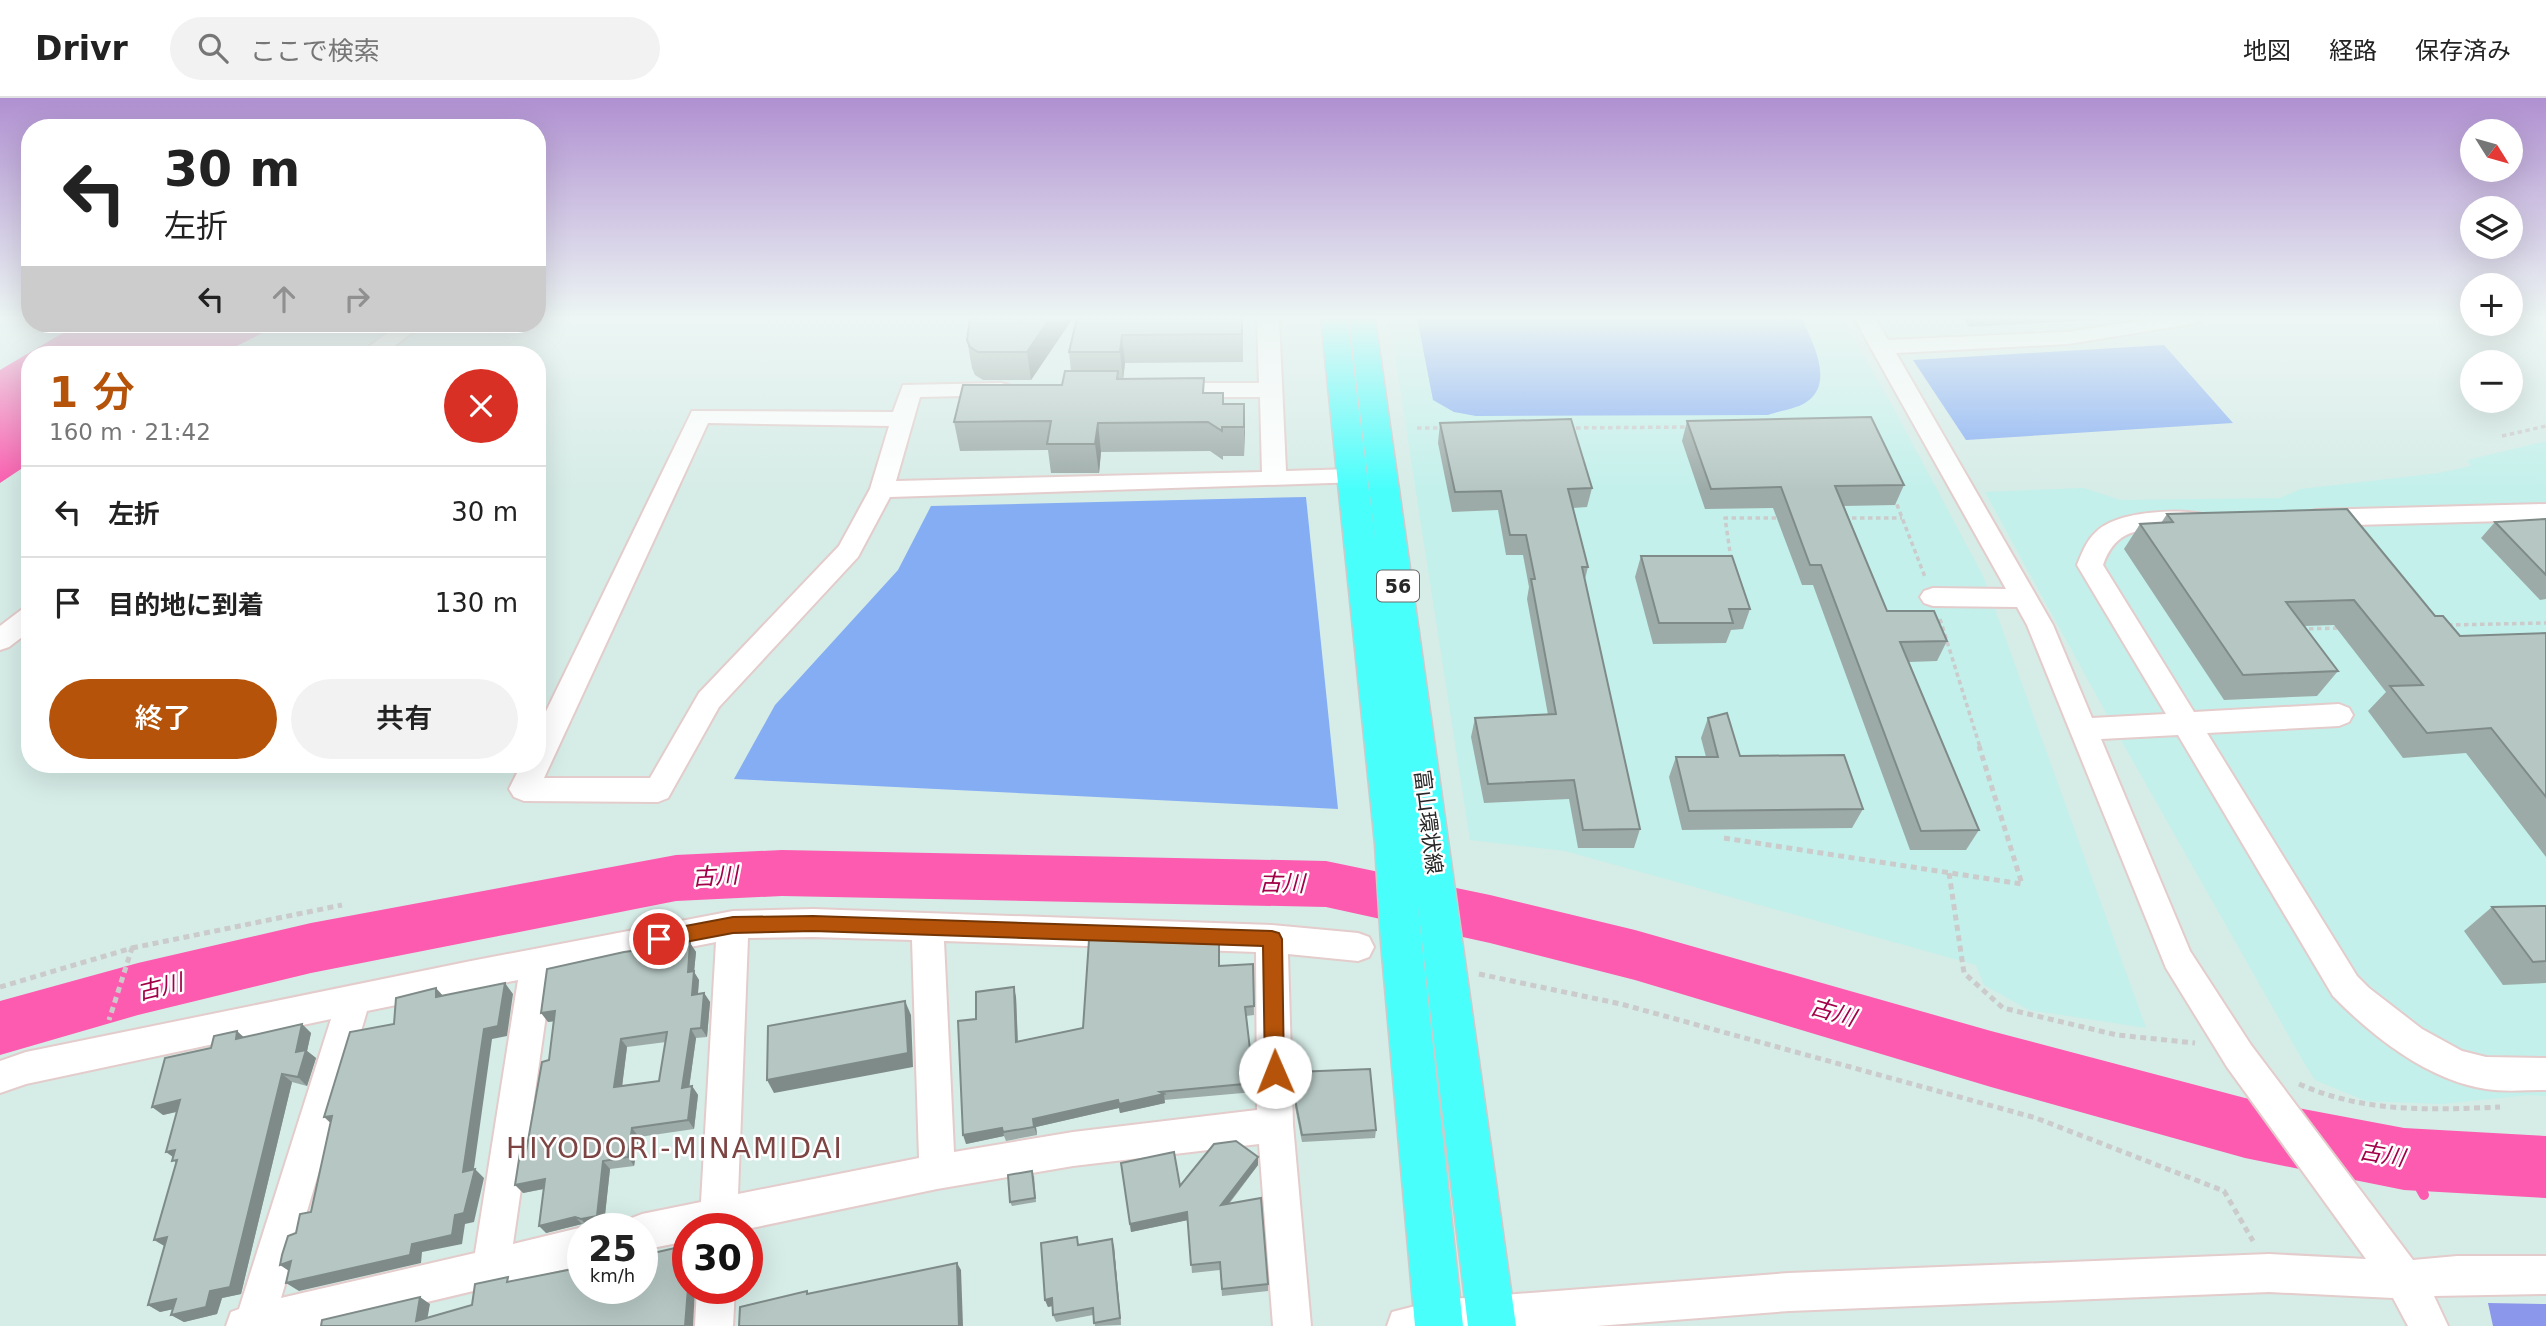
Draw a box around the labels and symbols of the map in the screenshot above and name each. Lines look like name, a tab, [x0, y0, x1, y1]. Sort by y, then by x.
north arrow	[2460, 119, 2524, 182]
road number: 56	[1377, 570, 1419, 601]
street label: 富山環状線	[1410, 768, 1446, 876]
water label: 古川	[691, 862, 742, 890]
water label: 古川	[1259, 870, 1308, 896]
pin	[629, 909, 689, 969]
water label: 古川	[135, 968, 188, 1005]
water label: 古川	[1807, 993, 1862, 1032]
position arrow	[1238, 1035, 1312, 1109]
district label: HIYODORI-MINAMIDAI	[506, 1132, 844, 1165]
water label: 古川	[2357, 1137, 2410, 1171]
speed limit sign: 30	[672, 1213, 763, 1304]

